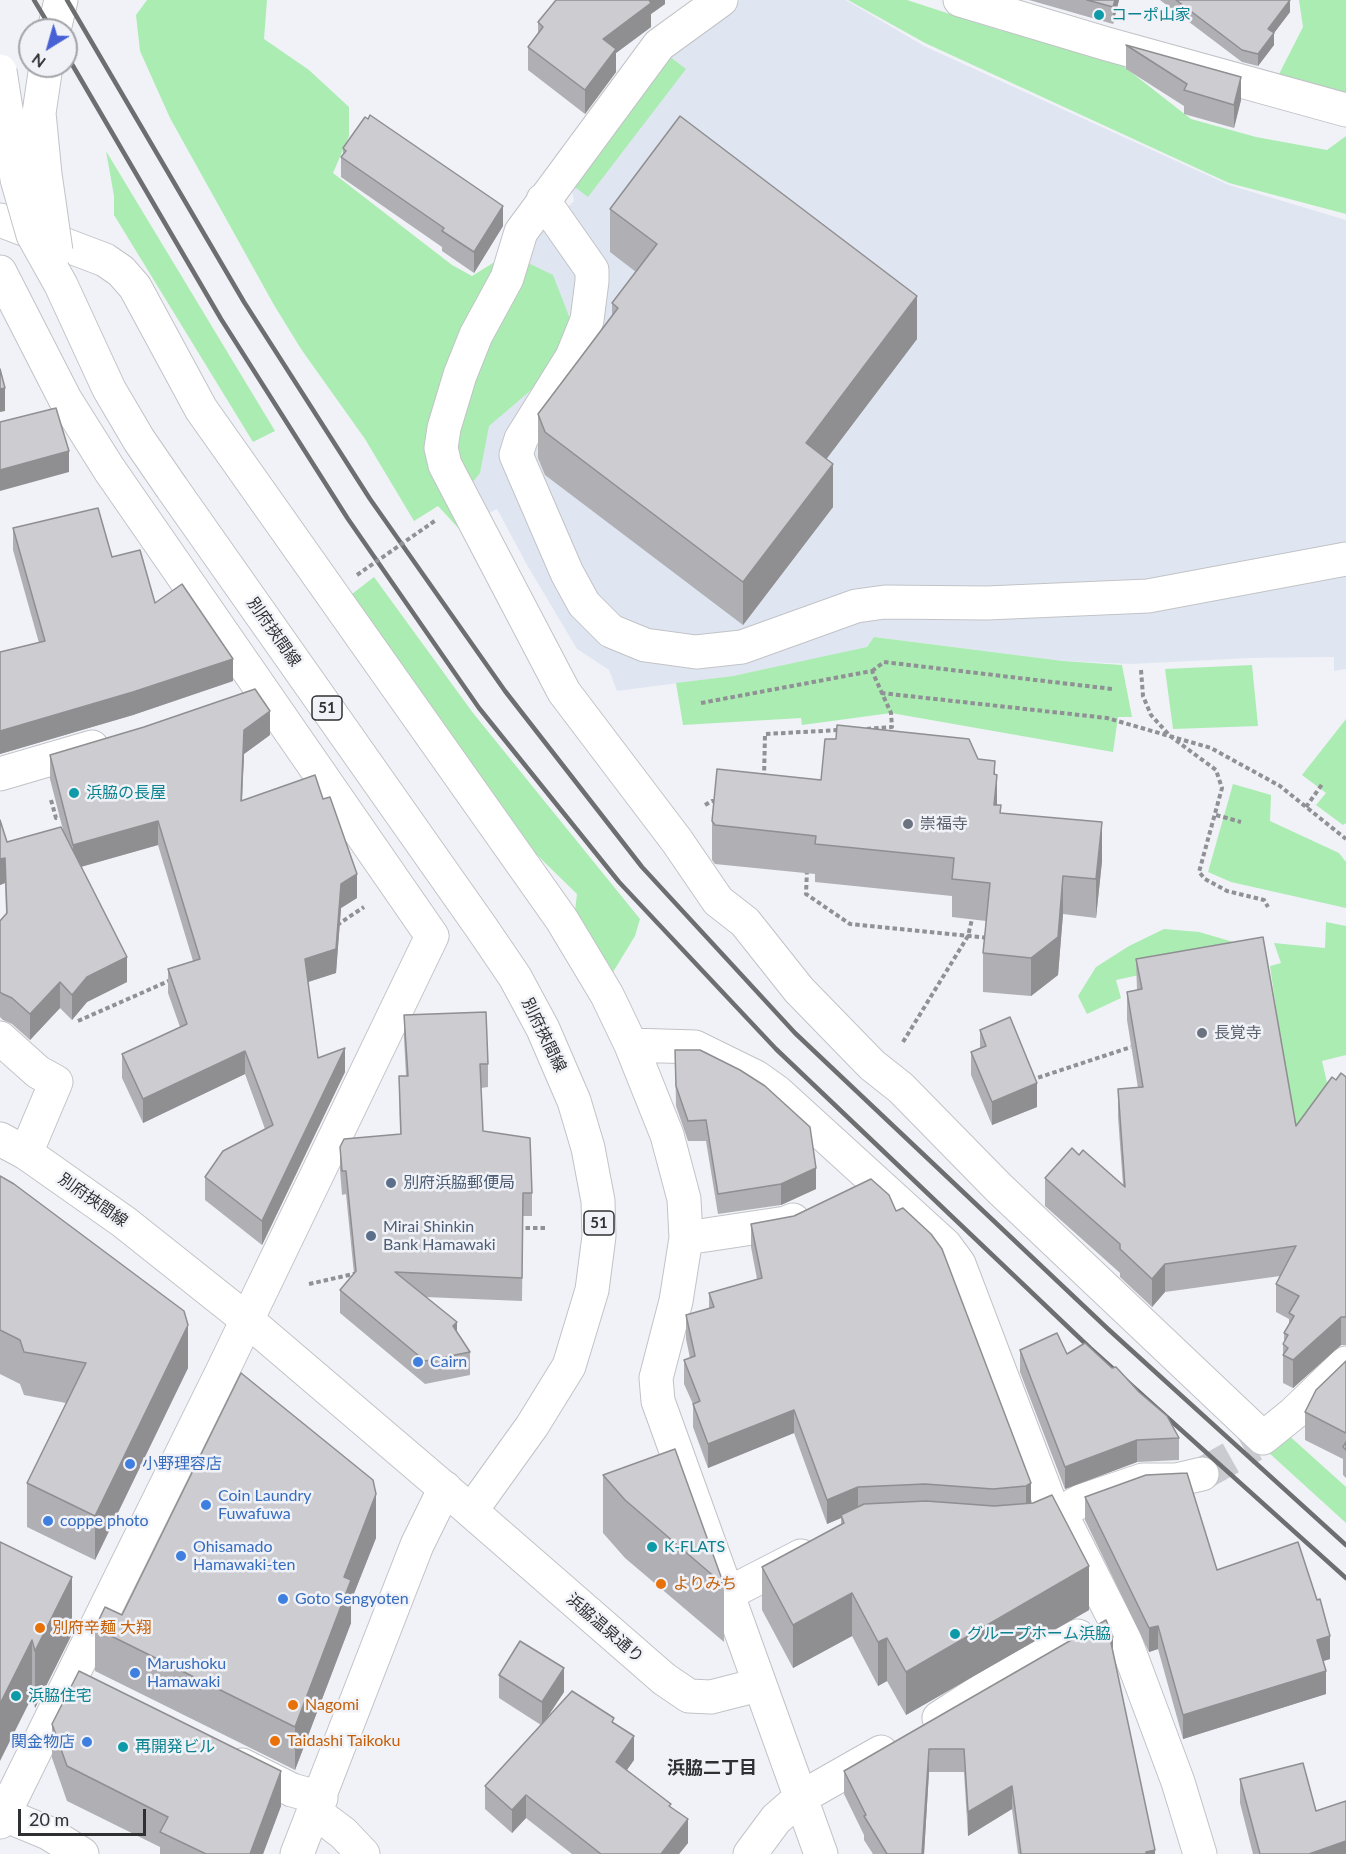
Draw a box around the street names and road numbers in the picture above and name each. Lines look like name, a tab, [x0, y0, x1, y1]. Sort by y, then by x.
street label: 別府挾間線	[243, 594, 305, 670]
road number: 51	[312, 696, 342, 720]
street label: 別府挾間線	[518, 995, 570, 1075]
street label: 別府挾間線	[55, 1169, 131, 1231]
road number: 51	[584, 1211, 614, 1235]
street label: 浜脇温泉通り	[562, 1589, 648, 1667]

